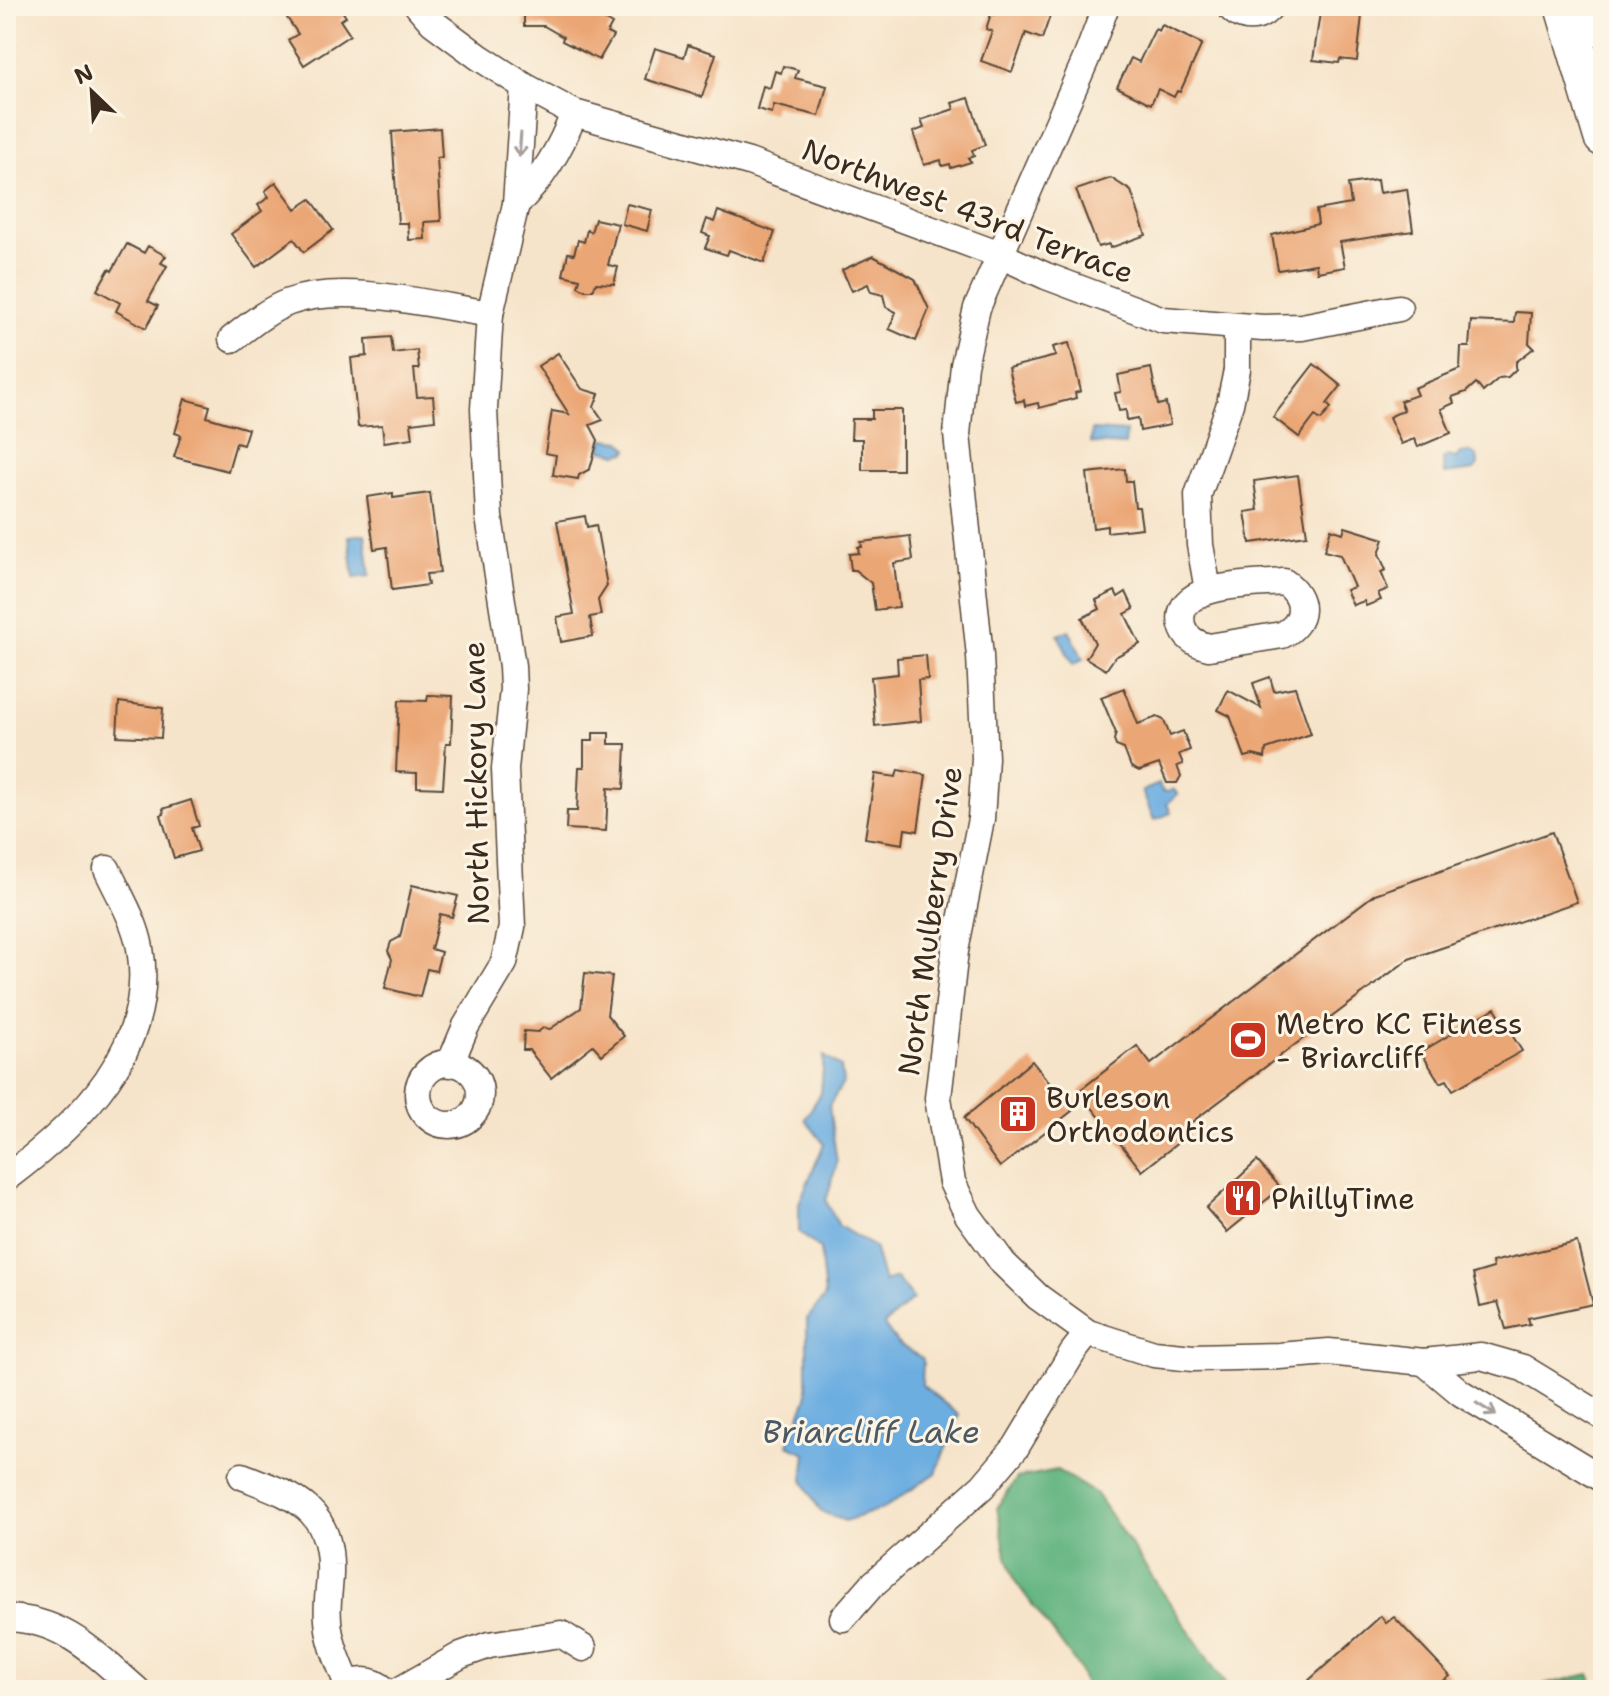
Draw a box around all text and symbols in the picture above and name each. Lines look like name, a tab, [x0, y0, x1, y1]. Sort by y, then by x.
north arrow	[52, 52, 132, 132]
text: N	[70, 58, 98, 91]
street label: Northwest 43rd Terrace	[796, 129, 1140, 293]
one-way arrow	[512, 131, 527, 158]
street label: North Hickory Lane	[453, 641, 499, 925]
street label: North Mulberry Drive	[888, 764, 972, 1078]
place label: Metro KC Fitness - Briarcliff	[1276, 1003, 1523, 1078]
sports icon: Metro KC Fitness - Briarcliff	[1227, 1019, 1269, 1061]
place label: Burleson Orthodontics	[1046, 1077, 1235, 1152]
building icon: Burleson Orthodontics	[997, 1093, 1039, 1135]
restaurant icon: PhillyTime	[1222, 1177, 1264, 1219]
place label: PhillyTime	[1271, 1178, 1415, 1219]
one-way arrow	[1474, 1401, 1497, 1417]
water label: Briarcliff Lake	[762, 1410, 980, 1453]

